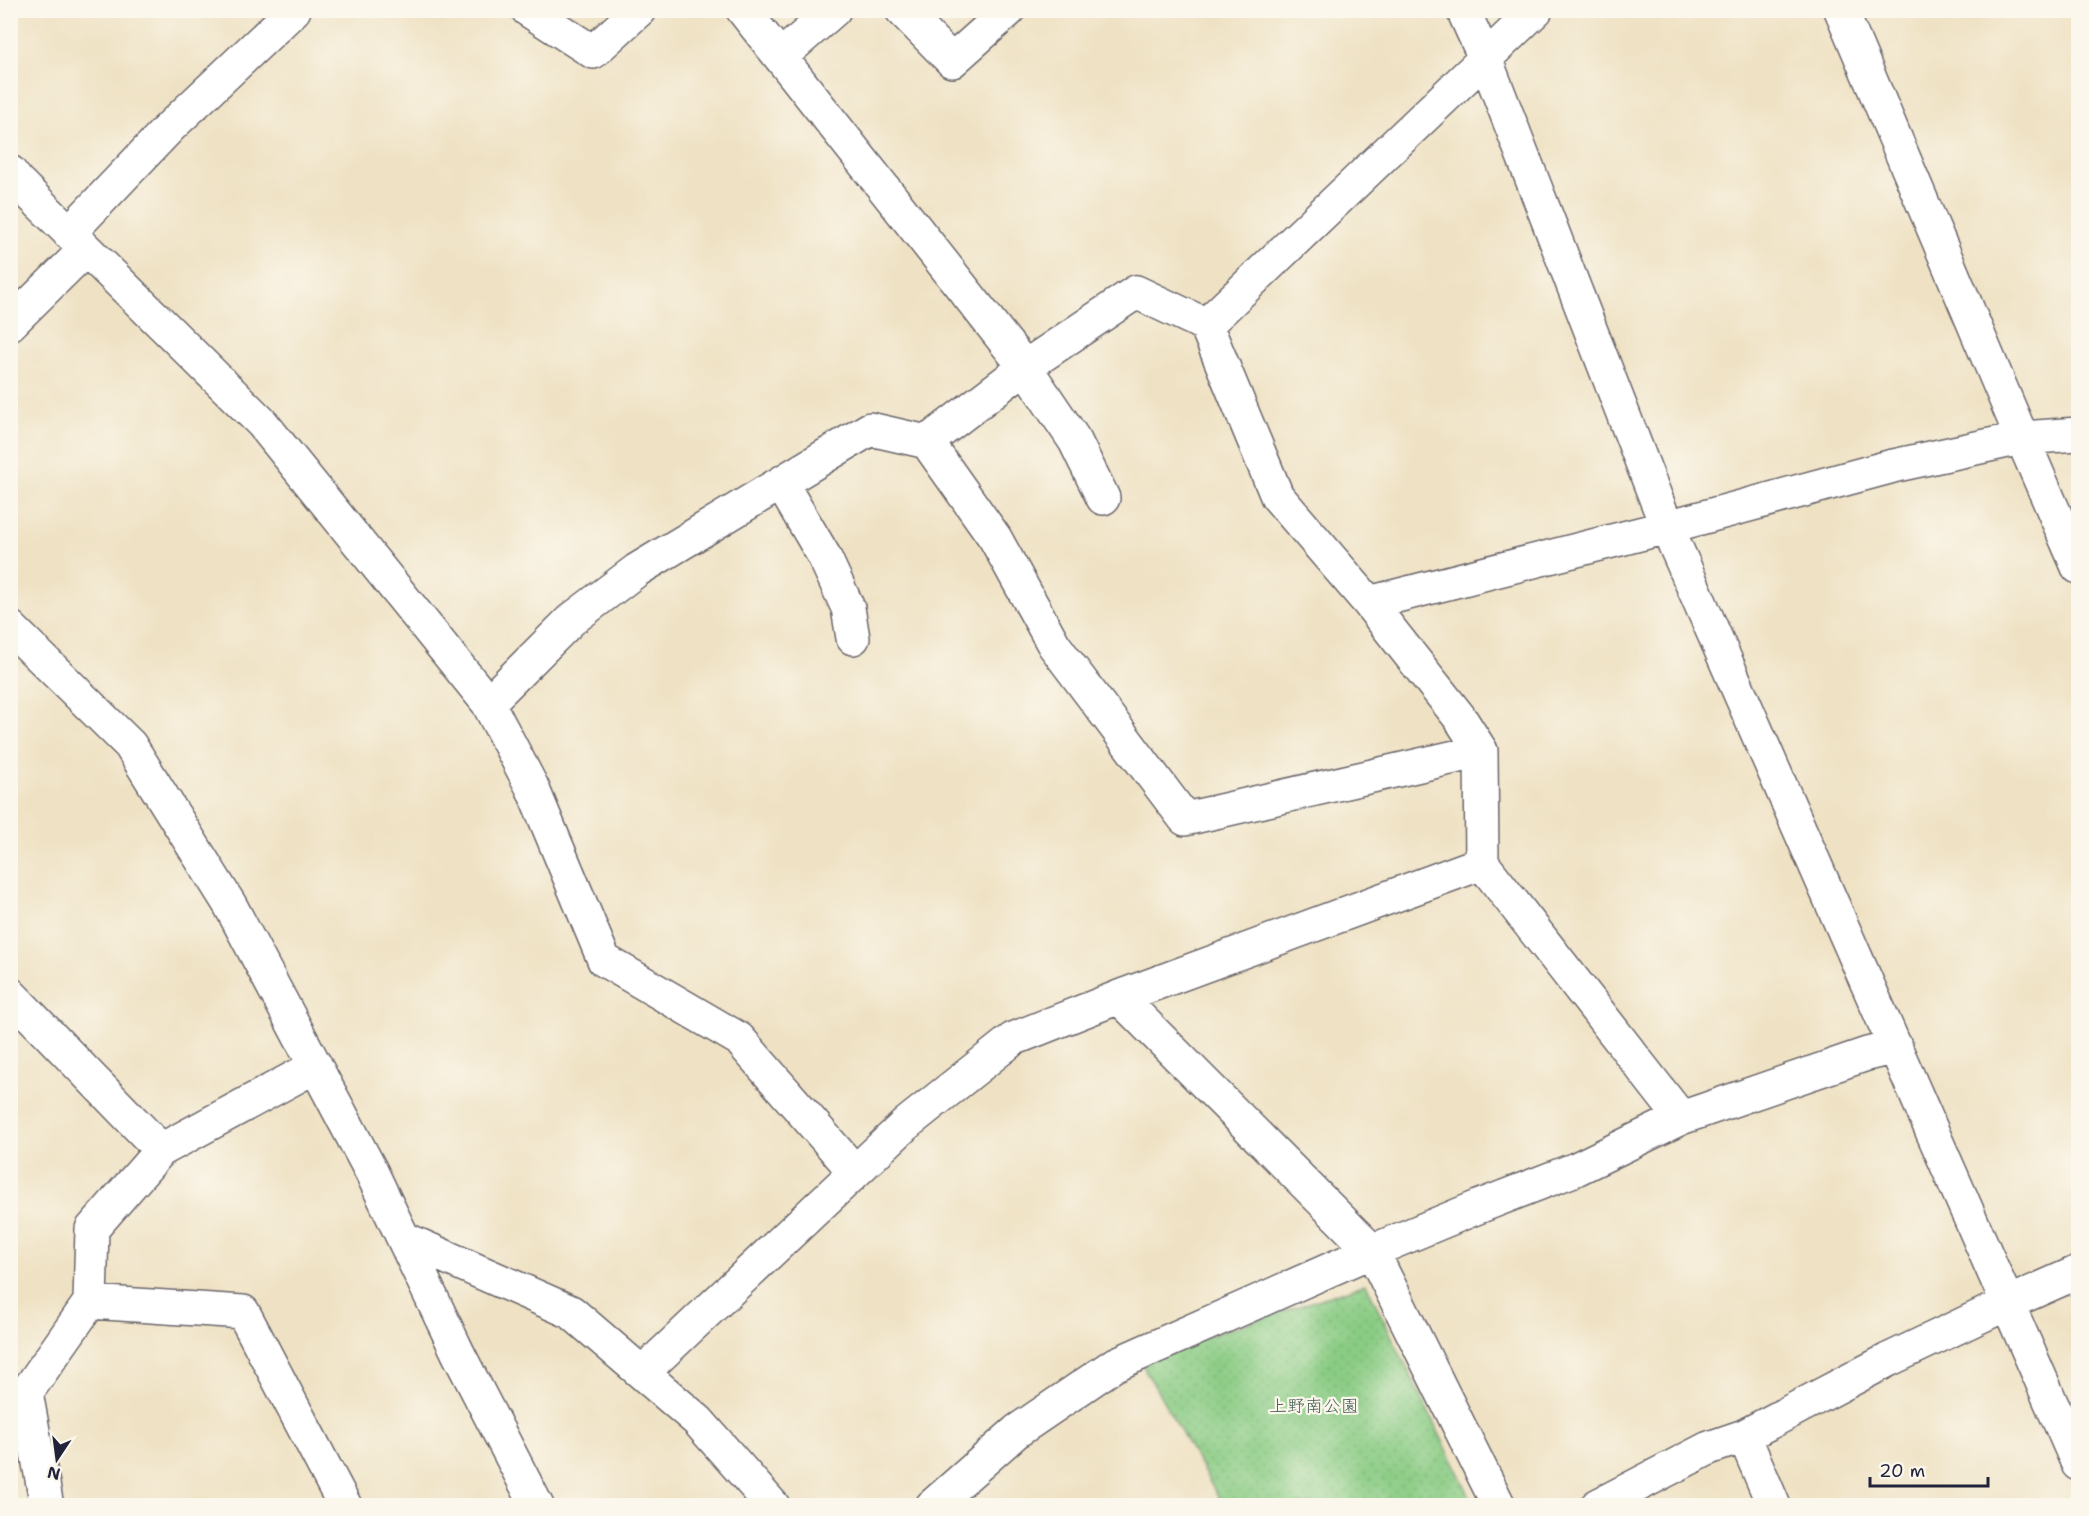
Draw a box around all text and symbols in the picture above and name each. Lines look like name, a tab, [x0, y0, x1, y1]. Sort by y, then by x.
park label: 上野南公園	[1269, 1394, 1359, 1418]
north arrow	[27, 1429, 87, 1489]
scale bar	[1870, 1450, 1988, 1488]
text: 20 m	[1879, 1459, 1925, 1483]
text: N	[45, 1461, 62, 1485]

